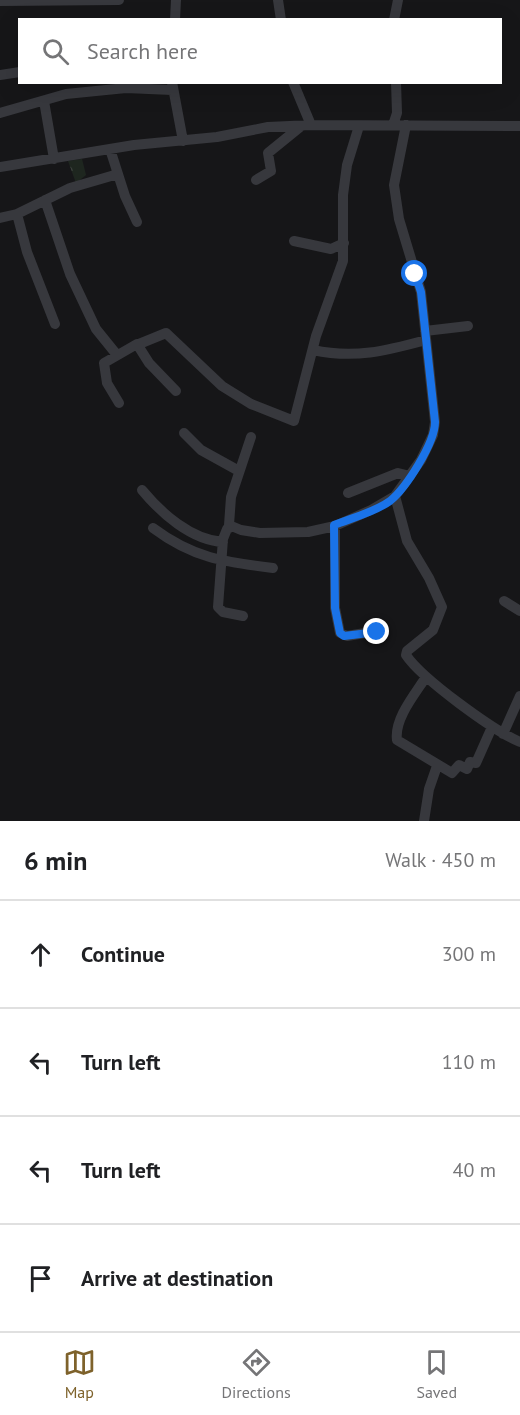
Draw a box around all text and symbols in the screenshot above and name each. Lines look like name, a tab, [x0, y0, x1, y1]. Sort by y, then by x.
search box	[18, 18, 502, 84]
icon: search	[39, 35, 72, 68]
text: Search here	[87, 37, 198, 65]
route start	[401, 260, 427, 286]
route end	[363, 618, 389, 644]
text: 6 min	[24, 844, 87, 877]
text: Walk · 450 m	[385, 847, 496, 873]
icon: ahead	[24, 938, 57, 971]
text: Continue	[81, 940, 165, 968]
text: 300 m	[442, 941, 496, 967]
icon: left	[24, 1046, 57, 1079]
text: Turn left	[81, 1048, 161, 1076]
text: 110 m	[442, 1049, 496, 1075]
icon: left	[24, 1154, 57, 1187]
text: Turn left	[81, 1156, 161, 1184]
text: 40 m	[453, 1157, 496, 1183]
icon: arrive	[24, 1262, 57, 1295]
text: Arrive at destination	[81, 1264, 273, 1292]
tab: Map	[63, 1346, 96, 1402]
tab: Directions	[222, 1346, 291, 1402]
tab: Saved	[416, 1346, 457, 1402]

